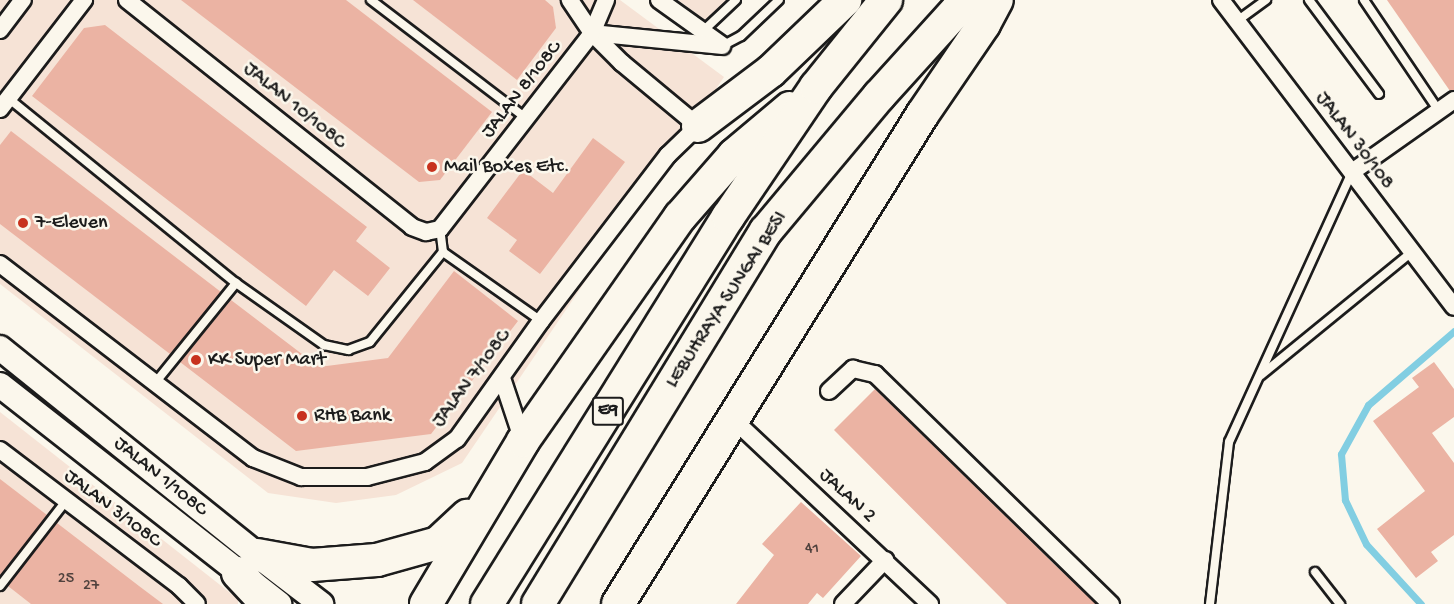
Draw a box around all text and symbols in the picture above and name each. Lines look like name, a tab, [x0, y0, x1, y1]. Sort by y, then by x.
street label: JALAN 8/108C	[477, 37, 567, 143]
street label: JALAN 10/108C	[238, 57, 350, 155]
street label: JALAN 30/108	[1309, 87, 1399, 195]
place label: Mail Boxes Etc.	[444, 155, 570, 179]
marker: Mail Boxes Etc.	[425, 160, 439, 174]
street label: LEBUHRAYA SUNGAI BESI	[661, 207, 793, 393]
place label: 7-Eleven	[35, 211, 108, 235]
marker: 7-Eleven	[16, 216, 30, 230]
street label: JALAN 7/108C	[428, 326, 516, 432]
place label: KK Super Mart	[208, 348, 326, 372]
marker: KK Super Mart	[189, 353, 203, 367]
road number: E9	[592, 396, 624, 426]
place label: RHB Bank	[314, 404, 391, 428]
marker: RHB Bank	[295, 409, 309, 423]
street label: JALAN 1/108C	[108, 432, 212, 522]
street label: JALAN 2	[814, 464, 880, 528]
street label: JALAN 3/108C	[59, 465, 165, 553]
house number: 41	[805, 540, 819, 560]
house number: 25	[58, 570, 74, 590]
house number: 27	[83, 577, 99, 597]

